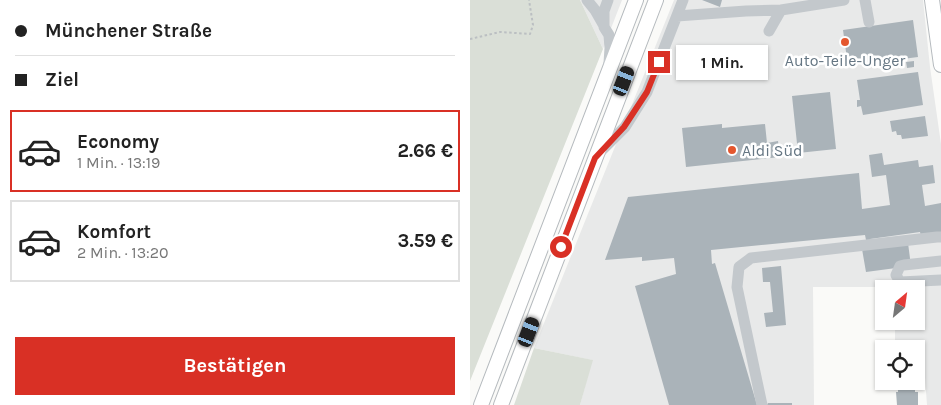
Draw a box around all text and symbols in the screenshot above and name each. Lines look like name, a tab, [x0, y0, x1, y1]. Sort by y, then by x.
text: Münchener Straße	[45, 20, 212, 42]
marker: Auto-Teile-Unger	[839, 36, 851, 48]
callout: 1 Min.	[676, 44, 769, 80]
route end	[648, 51, 670, 73]
place label: Auto-Teile-Unger	[785, 51, 905, 70]
text: 1 Min.	[701, 53, 743, 72]
car	[611, 64, 636, 98]
text: Ziel	[45, 69, 79, 91]
icon: car	[17, 129, 62, 174]
text: Economy	[77, 131, 159, 153]
text: 2.66 €	[398, 140, 453, 162]
place label: Aldi Süd	[742, 141, 803, 160]
marker: Aldi Süd	[726, 144, 738, 156]
text: 1 Min. · 13:19	[77, 153, 160, 172]
icon: car	[17, 219, 62, 264]
text: Komfort	[77, 221, 151, 243]
text: 3.59 €	[398, 230, 453, 252]
route start	[550, 236, 572, 258]
text: 2 Min. · 13:20	[77, 243, 169, 262]
north arrow	[875, 280, 925, 330]
map controls	[875, 280, 925, 390]
car	[516, 315, 541, 349]
button: Bestätigen	[15, 337, 455, 395]
button: locate	[875, 340, 925, 390]

